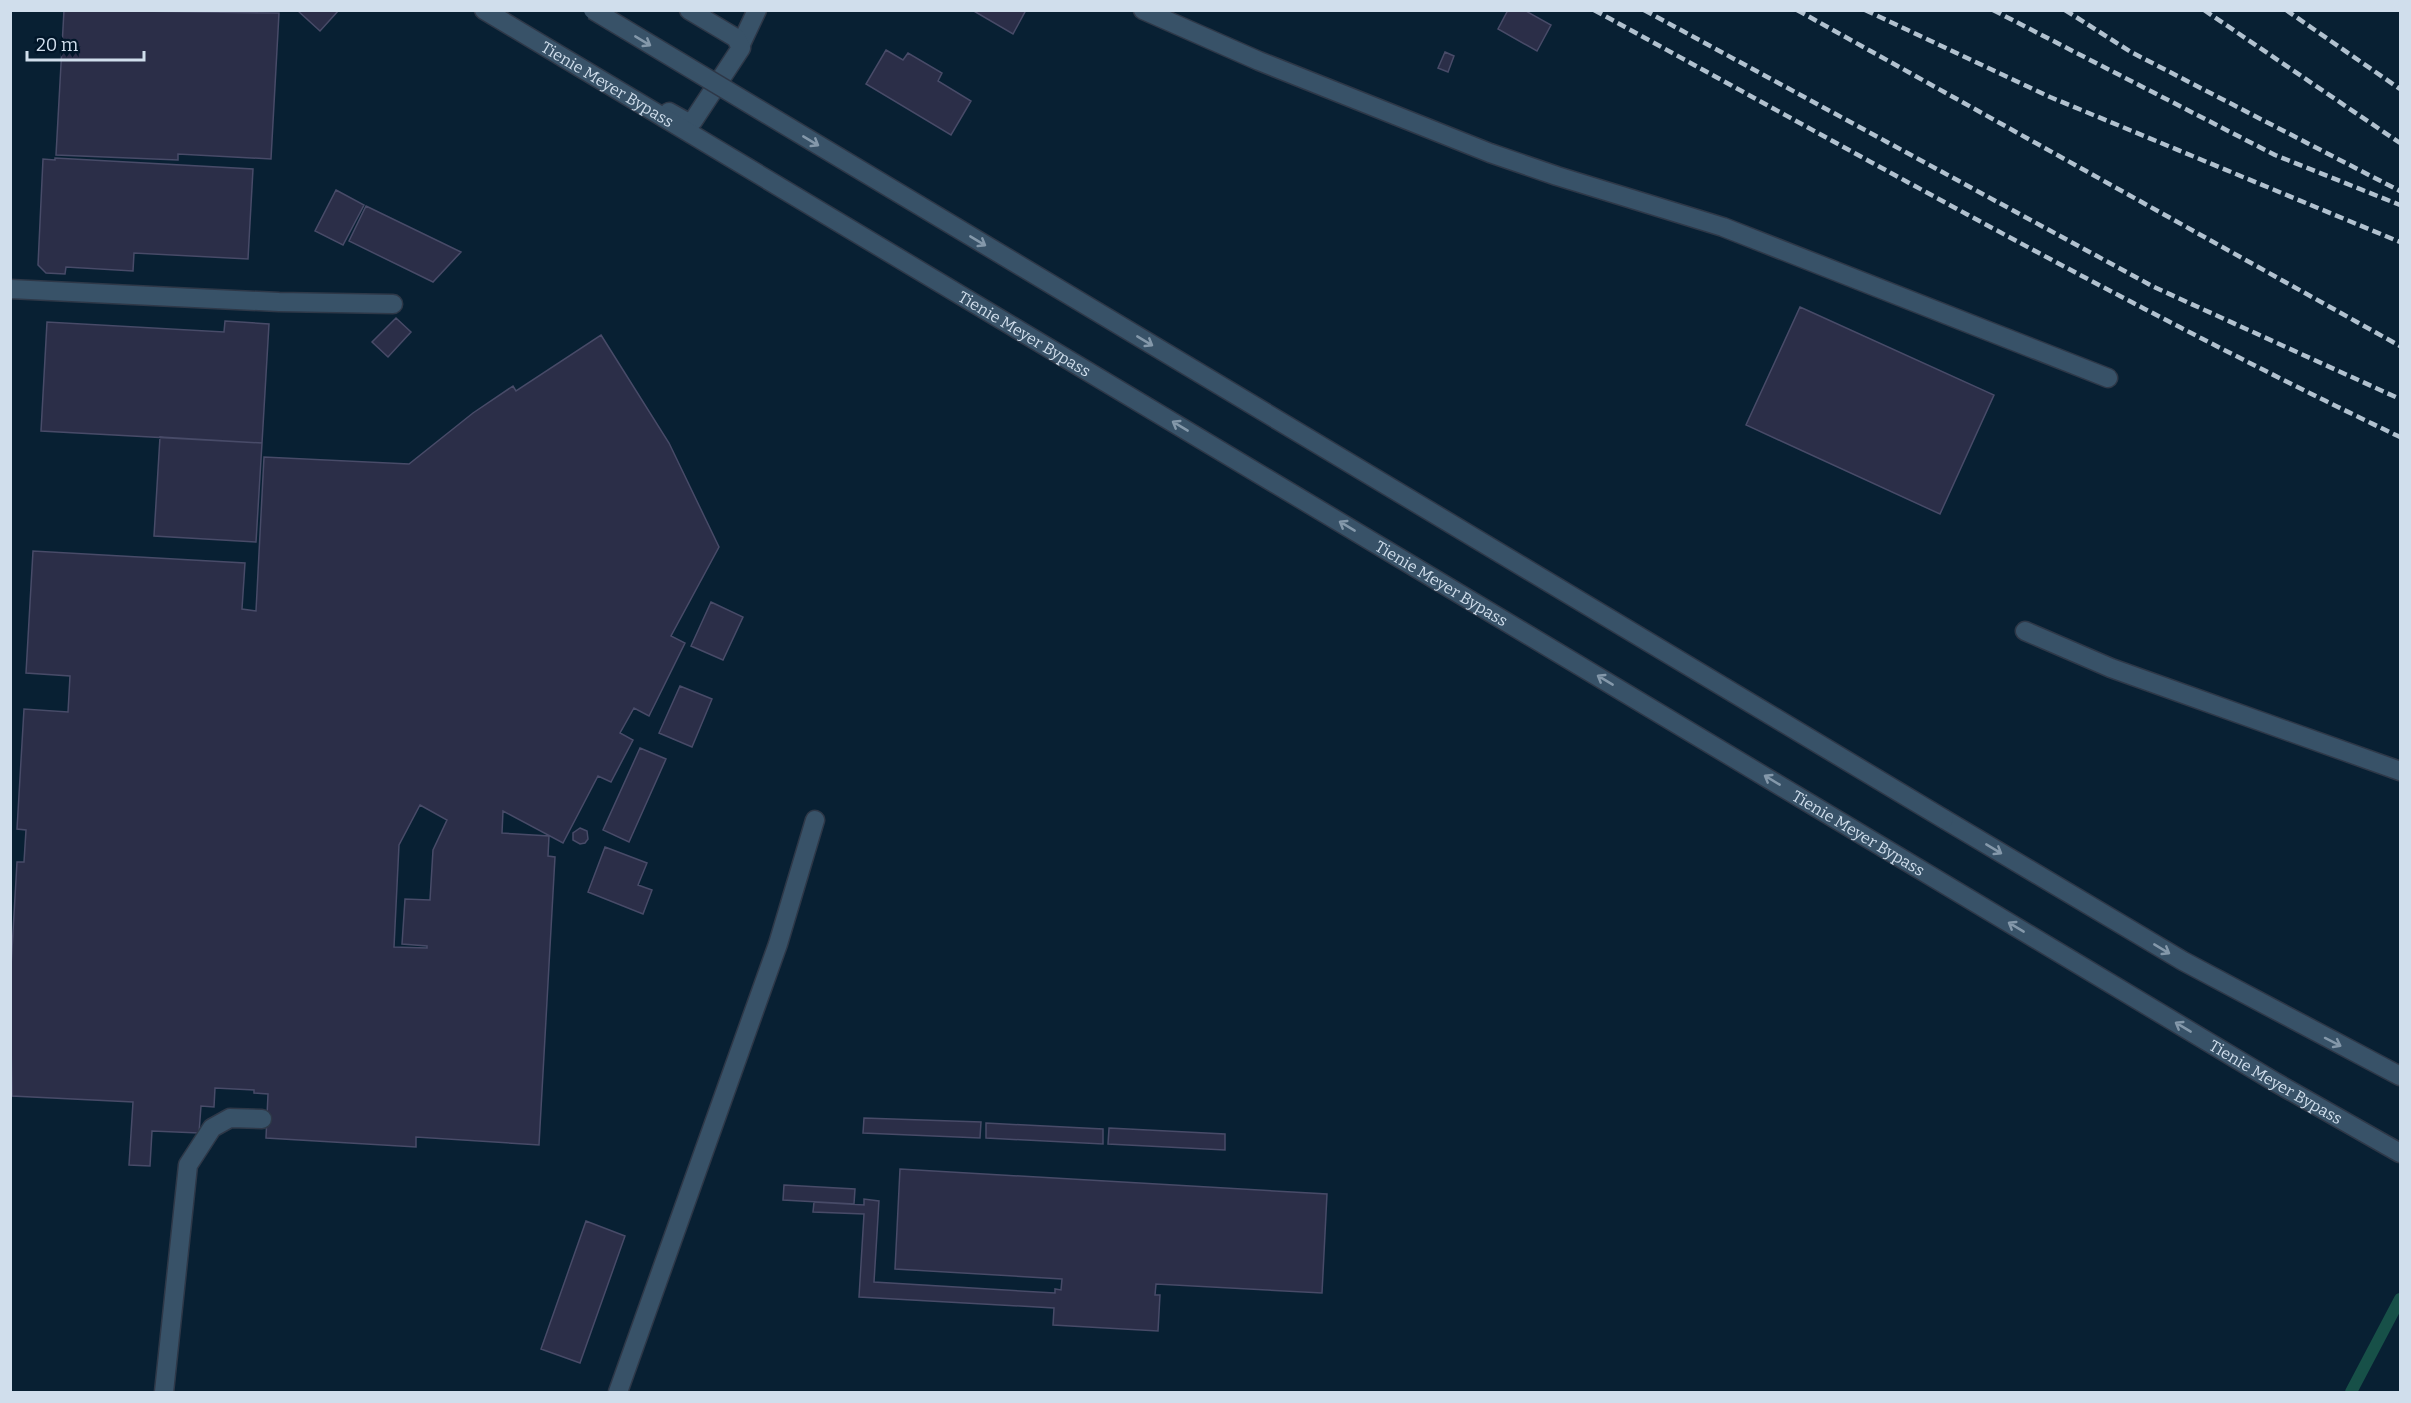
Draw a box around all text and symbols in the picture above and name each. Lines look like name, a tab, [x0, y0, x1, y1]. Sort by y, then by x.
scale bar	[27, 24, 144, 62]
text: 20 m	[36, 34, 78, 56]
one-way arrow	[634, 35, 651, 47]
street label: Tienie Meyer Bypass	[538, 37, 677, 131]
one-way arrow	[802, 135, 819, 147]
one-way arrow	[969, 235, 986, 247]
street label: Tienie Meyer Bypass	[955, 287, 1094, 380]
one-way arrow	[1136, 335, 1153, 347]
one-way arrow	[1172, 420, 1189, 432]
one-way arrow	[1339, 520, 1356, 532]
street label: Tienie Meyer Bypass	[1372, 536, 1511, 630]
one-way arrow	[1597, 674, 1614, 686]
one-way arrow	[1764, 774, 1781, 786]
street label: Tienie Meyer Bypass	[1789, 786, 1928, 880]
one-way arrow	[1985, 844, 2002, 856]
one-way arrow	[2008, 920, 2025, 932]
one-way arrow	[2153, 943, 2170, 955]
one-way arrow	[2175, 1021, 2192, 1033]
street label: Tienie Meyer Bypass	[2206, 1035, 2346, 1128]
one-way arrow	[2323, 1037, 2341, 1048]

